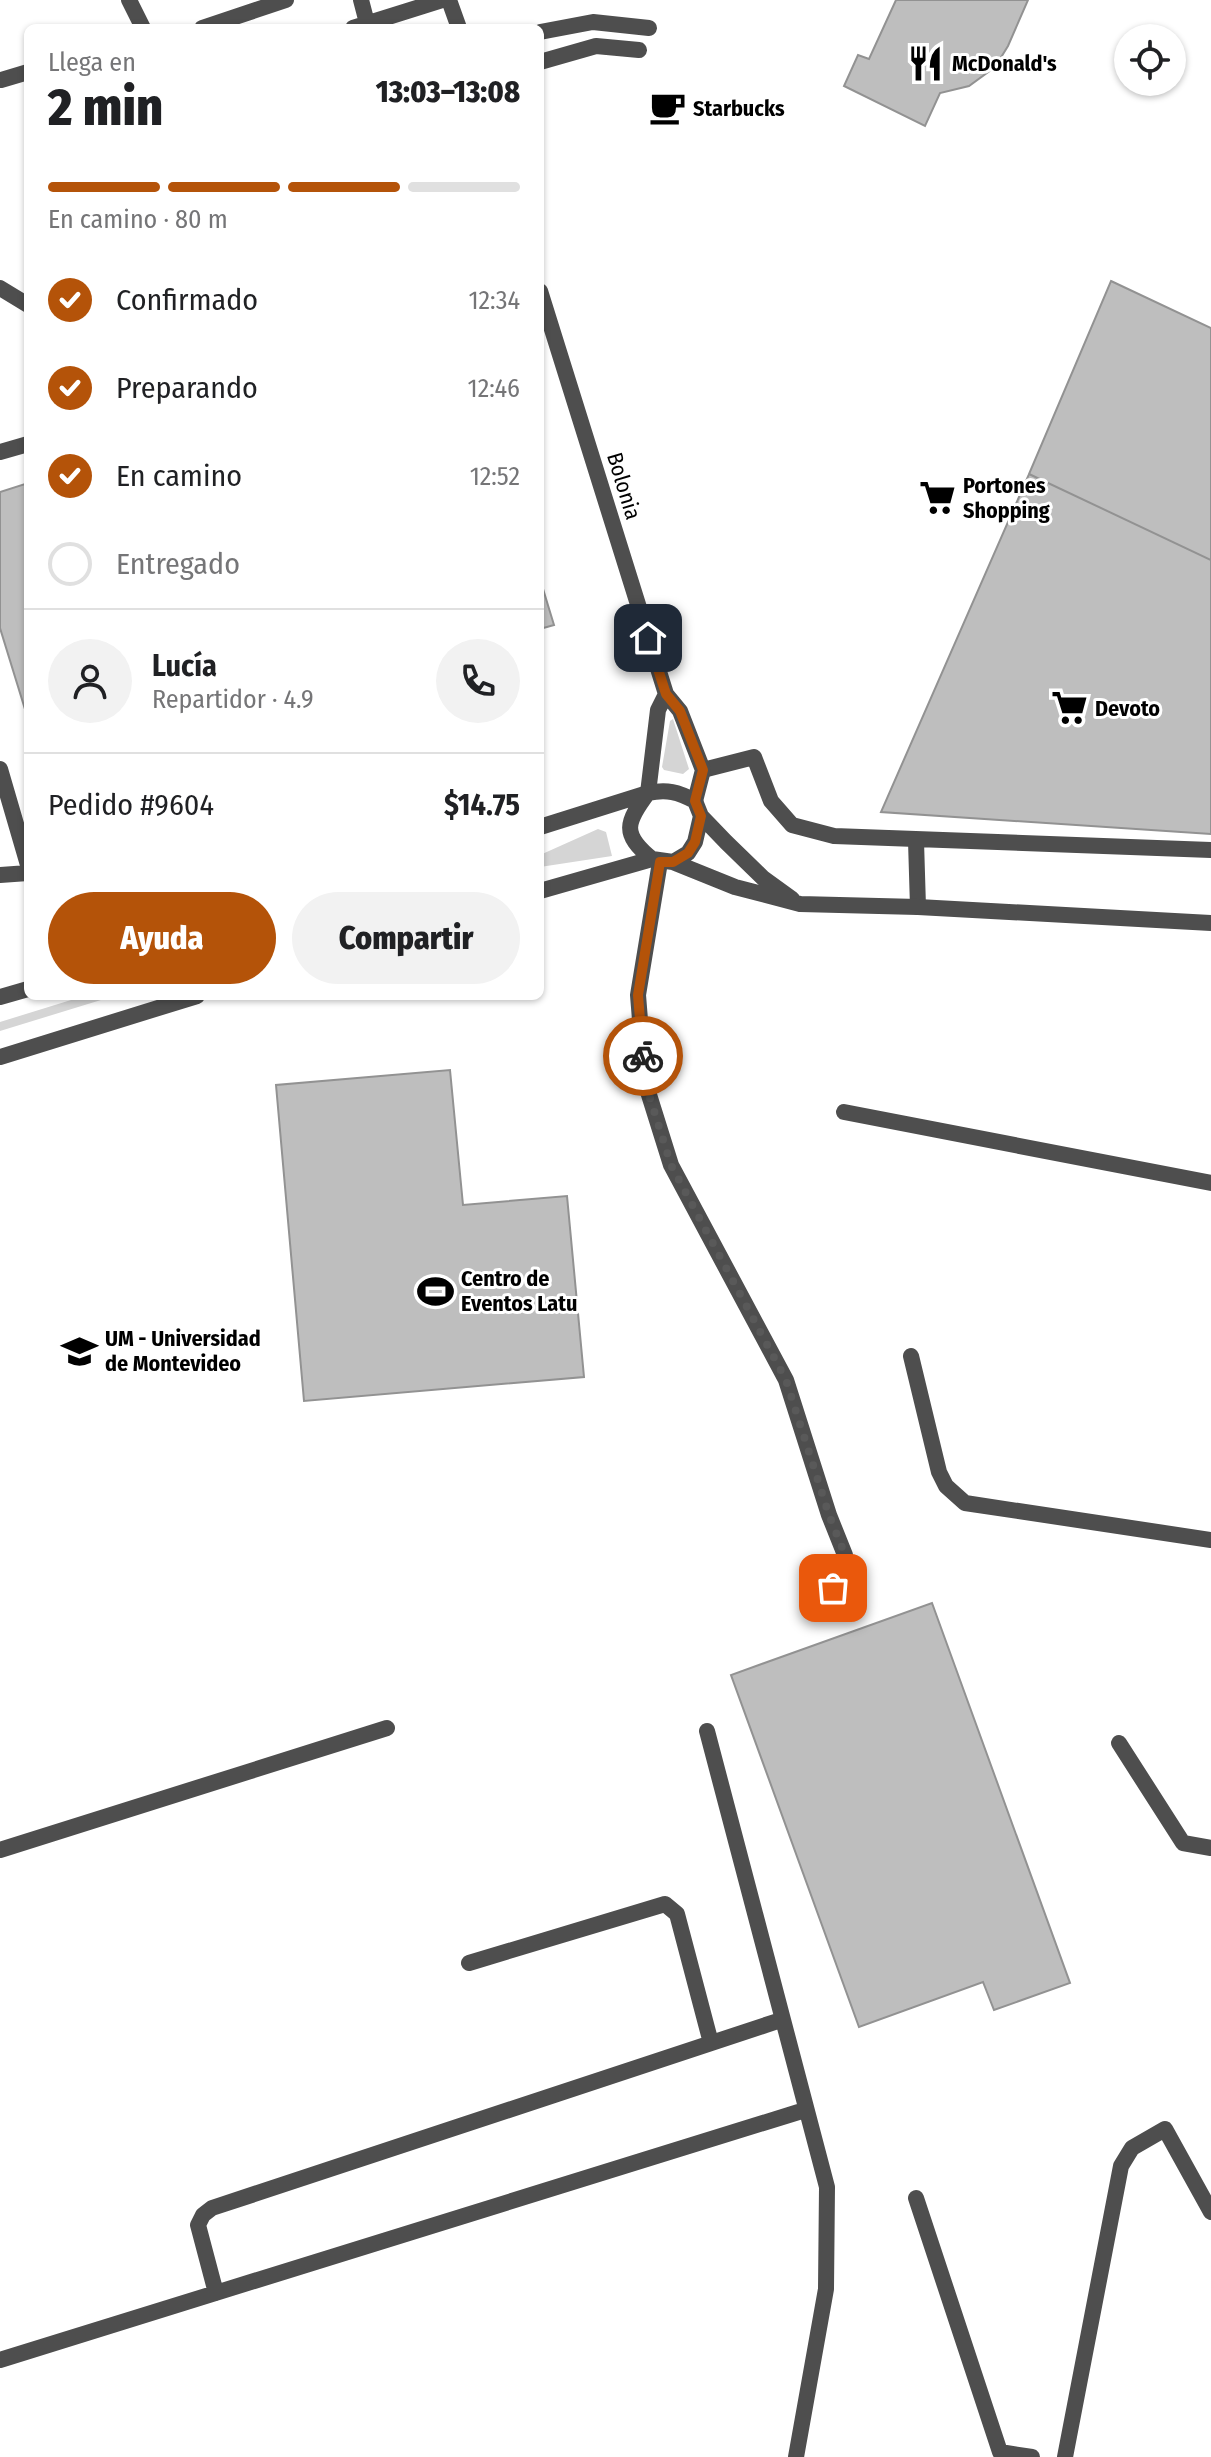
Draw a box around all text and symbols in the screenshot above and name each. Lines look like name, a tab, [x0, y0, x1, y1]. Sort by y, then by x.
map controls	[1114, 24, 1186, 96]
button: locate	[1114, 24, 1186, 96]
restaurant icon: McDonald's	[907, 44, 945, 82]
text: Llega en	[48, 47, 136, 78]
place label: McDonald's	[952, 50, 1057, 77]
text: 13:03–13:08	[376, 74, 520, 110]
text: 2 min	[48, 76, 163, 139]
cafe icon: Starbucks	[648, 89, 686, 127]
place label: Starbucks	[693, 95, 785, 122]
text: En camino · 80 m	[48, 204, 228, 235]
icon: check	[48, 278, 92, 322]
text: Confirmado	[116, 282, 258, 318]
text: 12:34	[468, 285, 520, 316]
icon: check	[48, 366, 92, 410]
text: Preparando	[116, 370, 258, 406]
text: 12:46	[468, 373, 520, 404]
street label: Bolonia	[601, 449, 647, 523]
icon: check	[48, 454, 92, 498]
text: En camino	[116, 458, 242, 494]
text: 12:52	[470, 461, 520, 492]
place label: Portones Shopping	[963, 472, 1050, 524]
supermarket icon: Portones Shopping	[918, 479, 956, 517]
text: Entregado	[116, 546, 240, 582]
pin	[614, 604, 682, 672]
icon: home	[626, 616, 670, 660]
button: person	[48, 639, 132, 723]
button: phone	[436, 639, 520, 723]
text: Lucía	[152, 648, 217, 684]
text: Repartidor · 4.9	[152, 684, 314, 715]
supermarket icon: Devoto	[1050, 689, 1088, 727]
place label: Devoto	[1095, 695, 1160, 722]
text: Pedido #9604	[48, 787, 214, 823]
text: $14.75	[444, 787, 520, 823]
button: Ayuda	[48, 892, 276, 984]
button: Compartir	[292, 892, 520, 984]
courier	[603, 1016, 683, 1096]
icon: bike	[621, 1034, 665, 1078]
place label: Centro de Eventos Latu	[461, 1265, 577, 1317]
sports icon: Centro de Eventos Latu	[416, 1272, 454, 1310]
place label: UM - Universidad de Montevideo	[105, 1325, 261, 1377]
school or university icon: UM - Universidad de Montevideo	[60, 1332, 98, 1370]
pin	[799, 1554, 867, 1622]
icon: bag	[811, 1566, 855, 1610]

